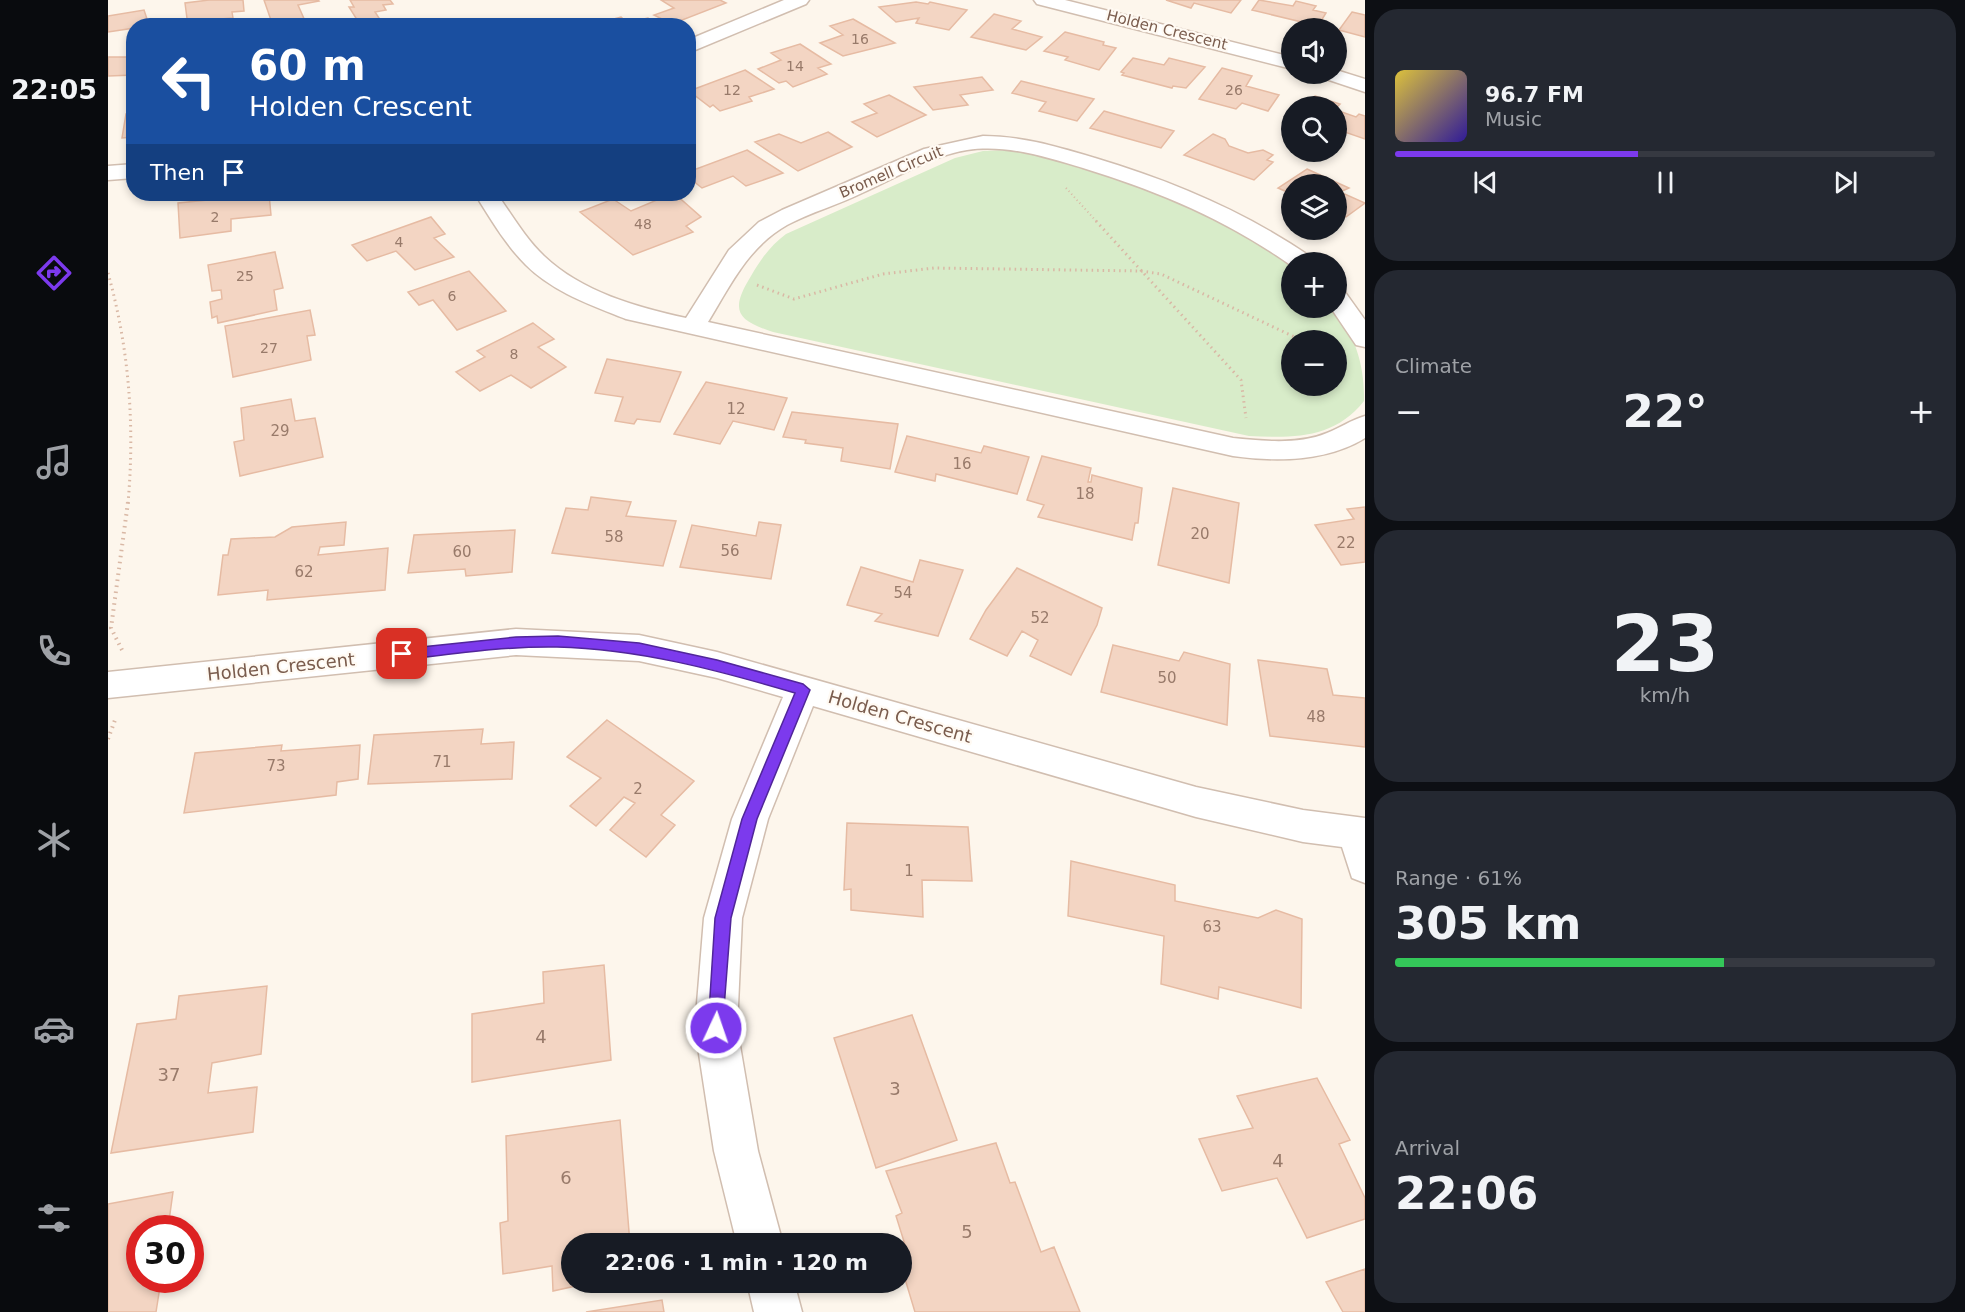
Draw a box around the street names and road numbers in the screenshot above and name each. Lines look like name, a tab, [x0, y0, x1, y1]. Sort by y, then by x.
street label: Holden Crescent	[1105, 6, 1229, 54]
street label: Bromell Circuit	[837, 142, 945, 202]
street label: Holden Crescent	[206, 648, 356, 685]
street label: Holden Crescent	[826, 686, 974, 747]

